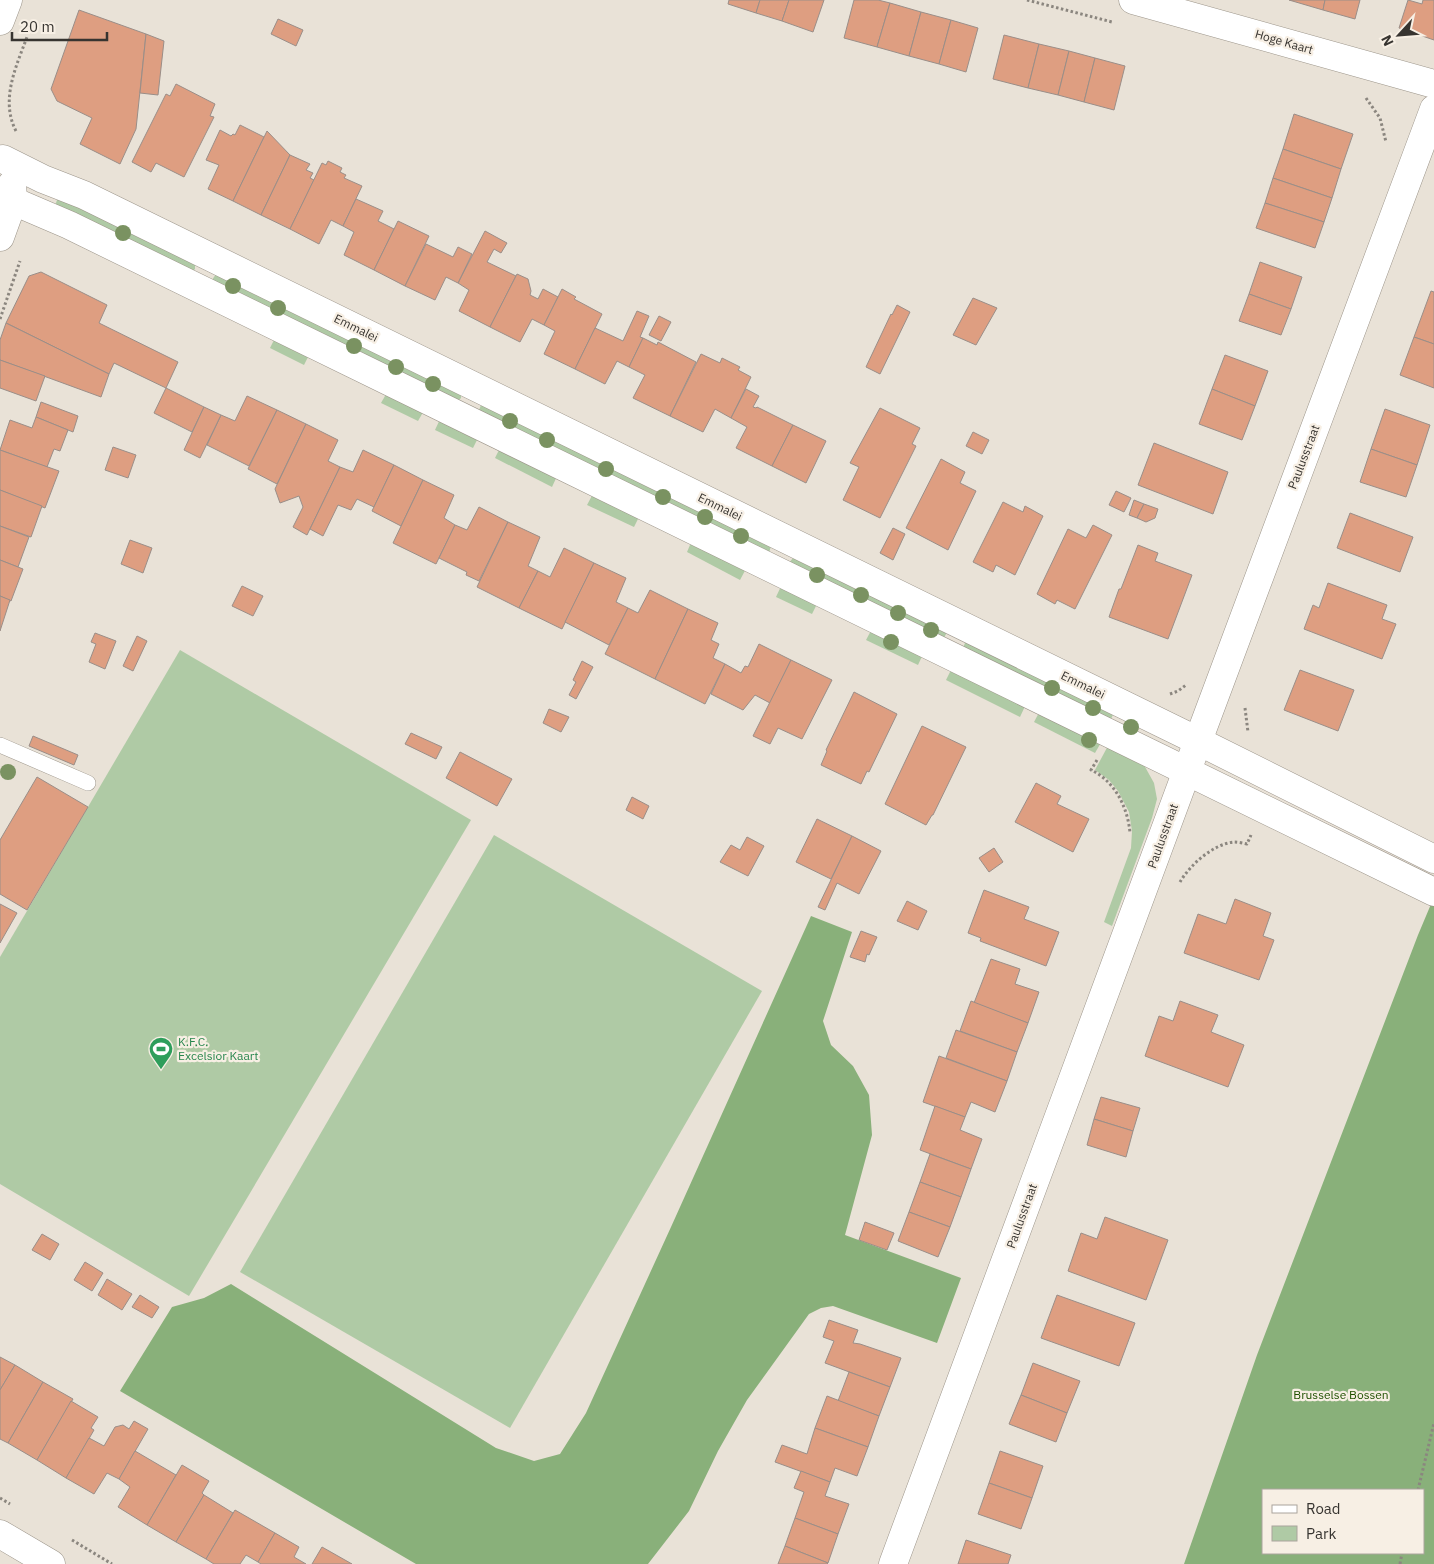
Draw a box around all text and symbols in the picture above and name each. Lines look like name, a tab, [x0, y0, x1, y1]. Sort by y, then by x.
scale bar	[12, 10, 108, 42]
north arrow	[1374, 10, 1424, 60]
text: 20 m	[20, 17, 55, 36]
street label: Hoge Kaart	[1253, 26, 1315, 57]
text: N	[1377, 32, 1398, 49]
street label: Emmalei	[332, 310, 381, 345]
street label: Paulusstraat	[1284, 423, 1323, 491]
street label: Emmalei	[696, 489, 745, 524]
street label: Emmalei	[1059, 667, 1108, 702]
street label: Paulusstraat	[1144, 802, 1181, 870]
place label: K.F.C. Excelsior Kaart	[178, 1034, 258, 1063]
sports icon: K.F.C. Excelsior Kaart	[148, 1036, 174, 1070]
street label: Paulusstraat	[1003, 1182, 1040, 1250]
park label: Brusselse Bossen	[1293, 1387, 1389, 1402]
legend	[1262, 1489, 1424, 1554]
text: Road	[1306, 1499, 1341, 1518]
text: Park	[1306, 1524, 1336, 1543]

